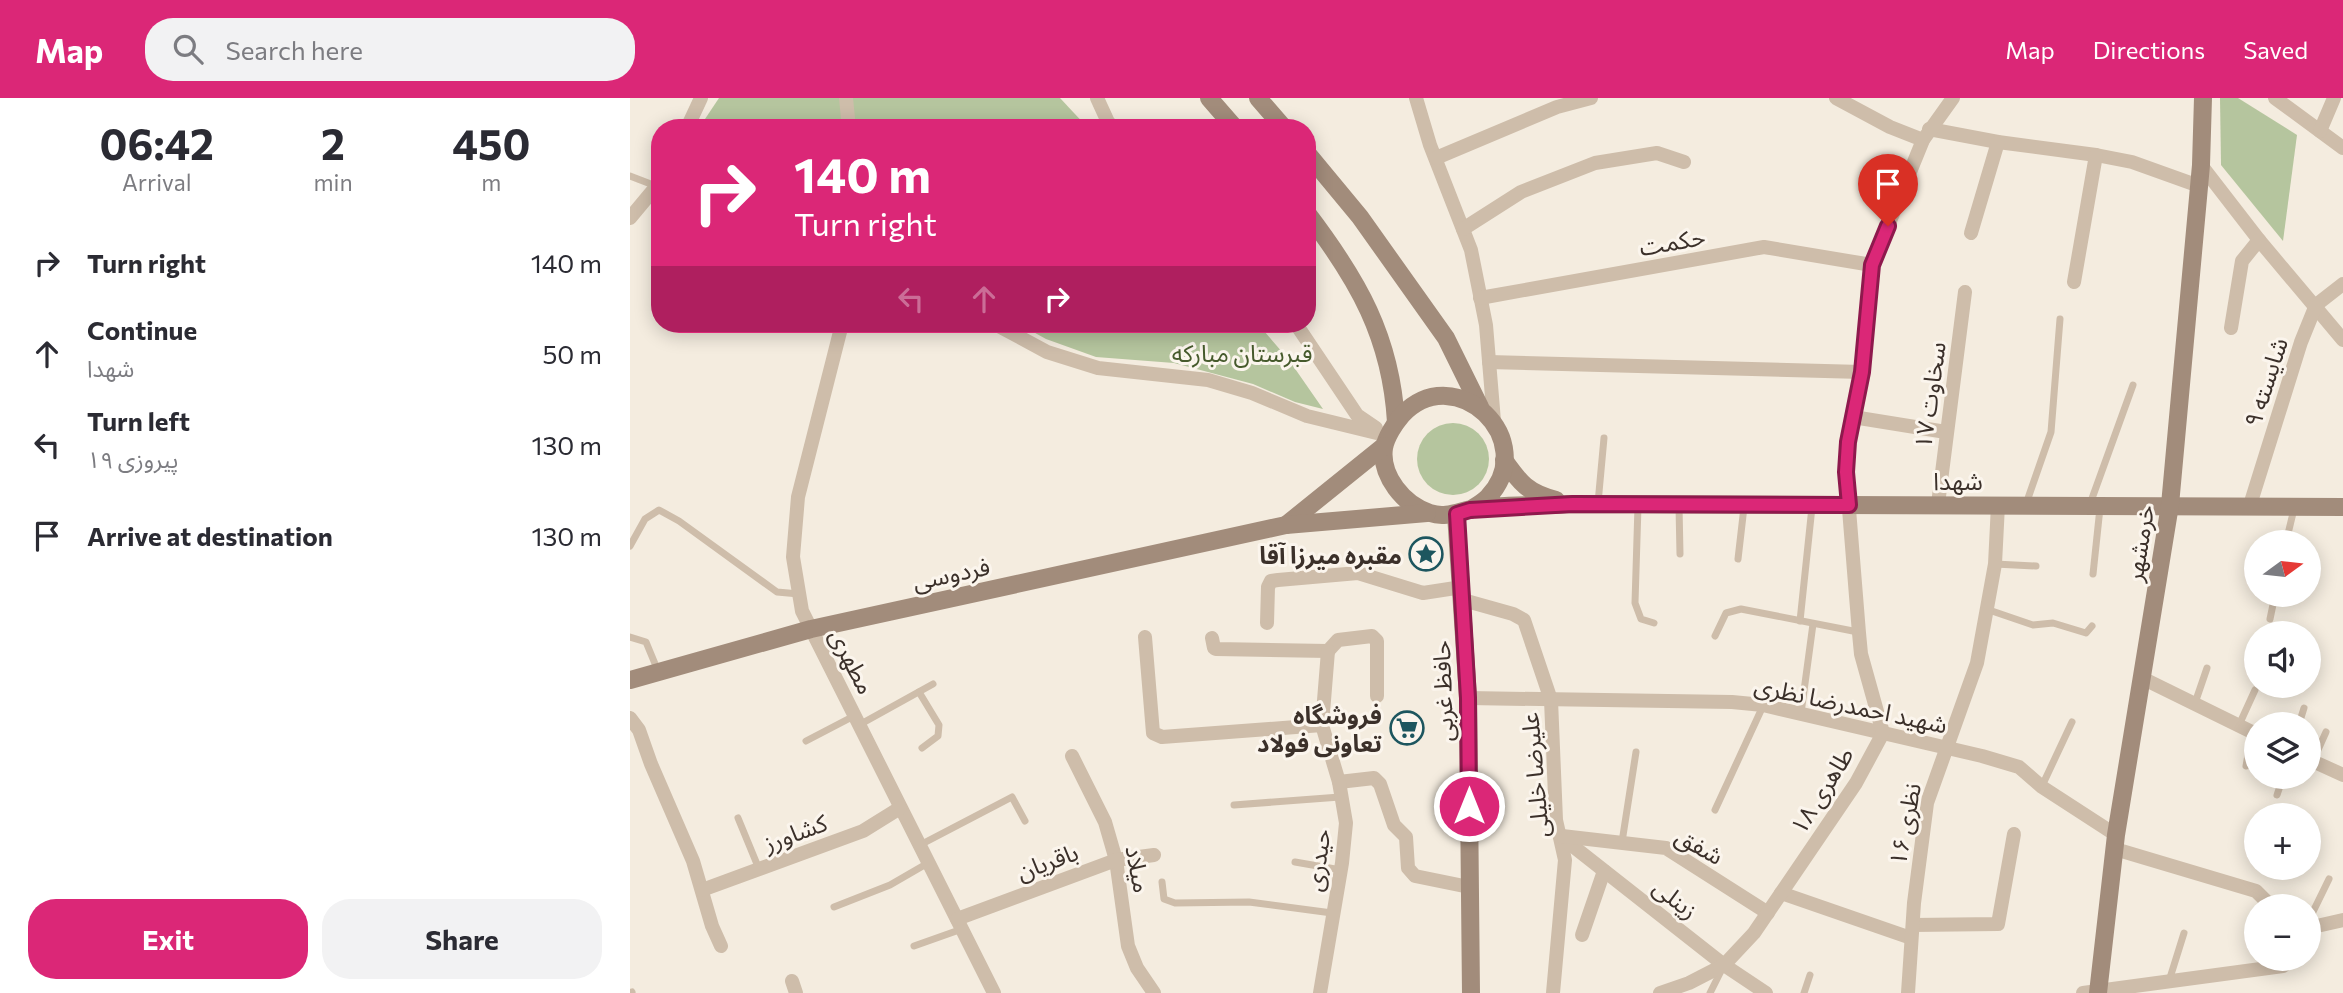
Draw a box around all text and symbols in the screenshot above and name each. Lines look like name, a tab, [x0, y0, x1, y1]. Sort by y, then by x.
search box	[145, 18, 635, 81]
text: Map	[35, 29, 103, 70]
icon: search	[169, 30, 207, 68]
text: Search here	[225, 34, 363, 65]
text: Map	[2005, 35, 2055, 64]
text: Directions	[2093, 35, 2205, 64]
text: Saved	[2243, 35, 2308, 64]
text: 06:42	[100, 117, 214, 169]
text: 2	[321, 117, 345, 169]
text: 450	[452, 117, 530, 169]
text: 140 m	[794, 143, 931, 203]
icon: right	[679, 147, 770, 238]
pin	[1858, 154, 1918, 226]
icon: arrive	[1869, 165, 1907, 203]
text: Arrival	[122, 168, 192, 196]
text: min	[313, 168, 353, 196]
text: m	[481, 168, 501, 196]
text: Turn right	[794, 203, 937, 243]
street label: حکمت	[1637, 221, 1707, 261]
icon: right	[28, 244, 66, 282]
text: Turn right	[87, 247, 206, 278]
text: 140 m	[531, 247, 602, 278]
icon: left	[892, 280, 930, 318]
icon: ahead	[965, 280, 1003, 318]
icon: right	[1038, 280, 1076, 318]
text: Continue	[87, 314, 197, 345]
street label: شایسته ۹	[2237, 334, 2293, 430]
icon: ahead	[28, 335, 66, 373]
text: 50 m	[542, 338, 602, 369]
park label: قبرستان مبارکه	[1172, 338, 1312, 368]
street label: سخاوت ۱۷	[1907, 340, 1952, 450]
text: شهدا	[87, 354, 134, 382]
text: Turn left	[87, 405, 190, 436]
icon: left	[28, 426, 66, 464]
text: 130 m	[531, 429, 602, 460]
text: پیروزی ۱۹	[87, 445, 178, 473]
street label: شهدا	[1933, 466, 1983, 495]
street label: خرمشهر	[2118, 503, 2160, 585]
icon: arrive	[28, 517, 66, 555]
text: Arrive at destination	[87, 520, 333, 551]
text: 130 m	[531, 520, 602, 551]
north arrow	[2244, 530, 2320, 607]
map controls	[2244, 530, 2321, 971]
place icon: مقبره میرزا آقا	[1407, 535, 1445, 573]
place label: مقبره میرزا آقا	[1259, 540, 1402, 570]
street label: فردوسی	[910, 551, 992, 596]
button: sound	[2244, 621, 2321, 698]
street label: مطهری	[823, 623, 882, 699]
street label: حافظ غربی	[1426, 640, 1459, 742]
street label: شهید احمدرضا نظری	[1752, 669, 1950, 740]
place label: فروشگاه تعاونی فولاد	[1257, 700, 1382, 758]
supermarket icon: فروشگاه تعاونی فولاد	[1388, 709, 1426, 747]
street label: علیرضا خلیلی	[1514, 711, 1555, 839]
button: layers	[2244, 712, 2321, 789]
street label: طاهری ۱۸	[1783, 741, 1860, 839]
position arrow	[1432, 769, 1506, 843]
street label: نظری ۱۶	[1882, 780, 1927, 868]
button: +	[2244, 803, 2321, 880]
street label: کشاورز	[758, 807, 832, 858]
street label: شفق	[1670, 820, 1729, 872]
street label: حیدری	[1298, 827, 1337, 893]
street label: باقریان	[1012, 837, 1082, 886]
street label: میلاد	[1120, 843, 1158, 895]
street label: زینلی	[1647, 872, 1704, 925]
button: −	[2244, 894, 2321, 971]
button: Exit	[28, 899, 308, 979]
button: Share	[322, 899, 602, 979]

